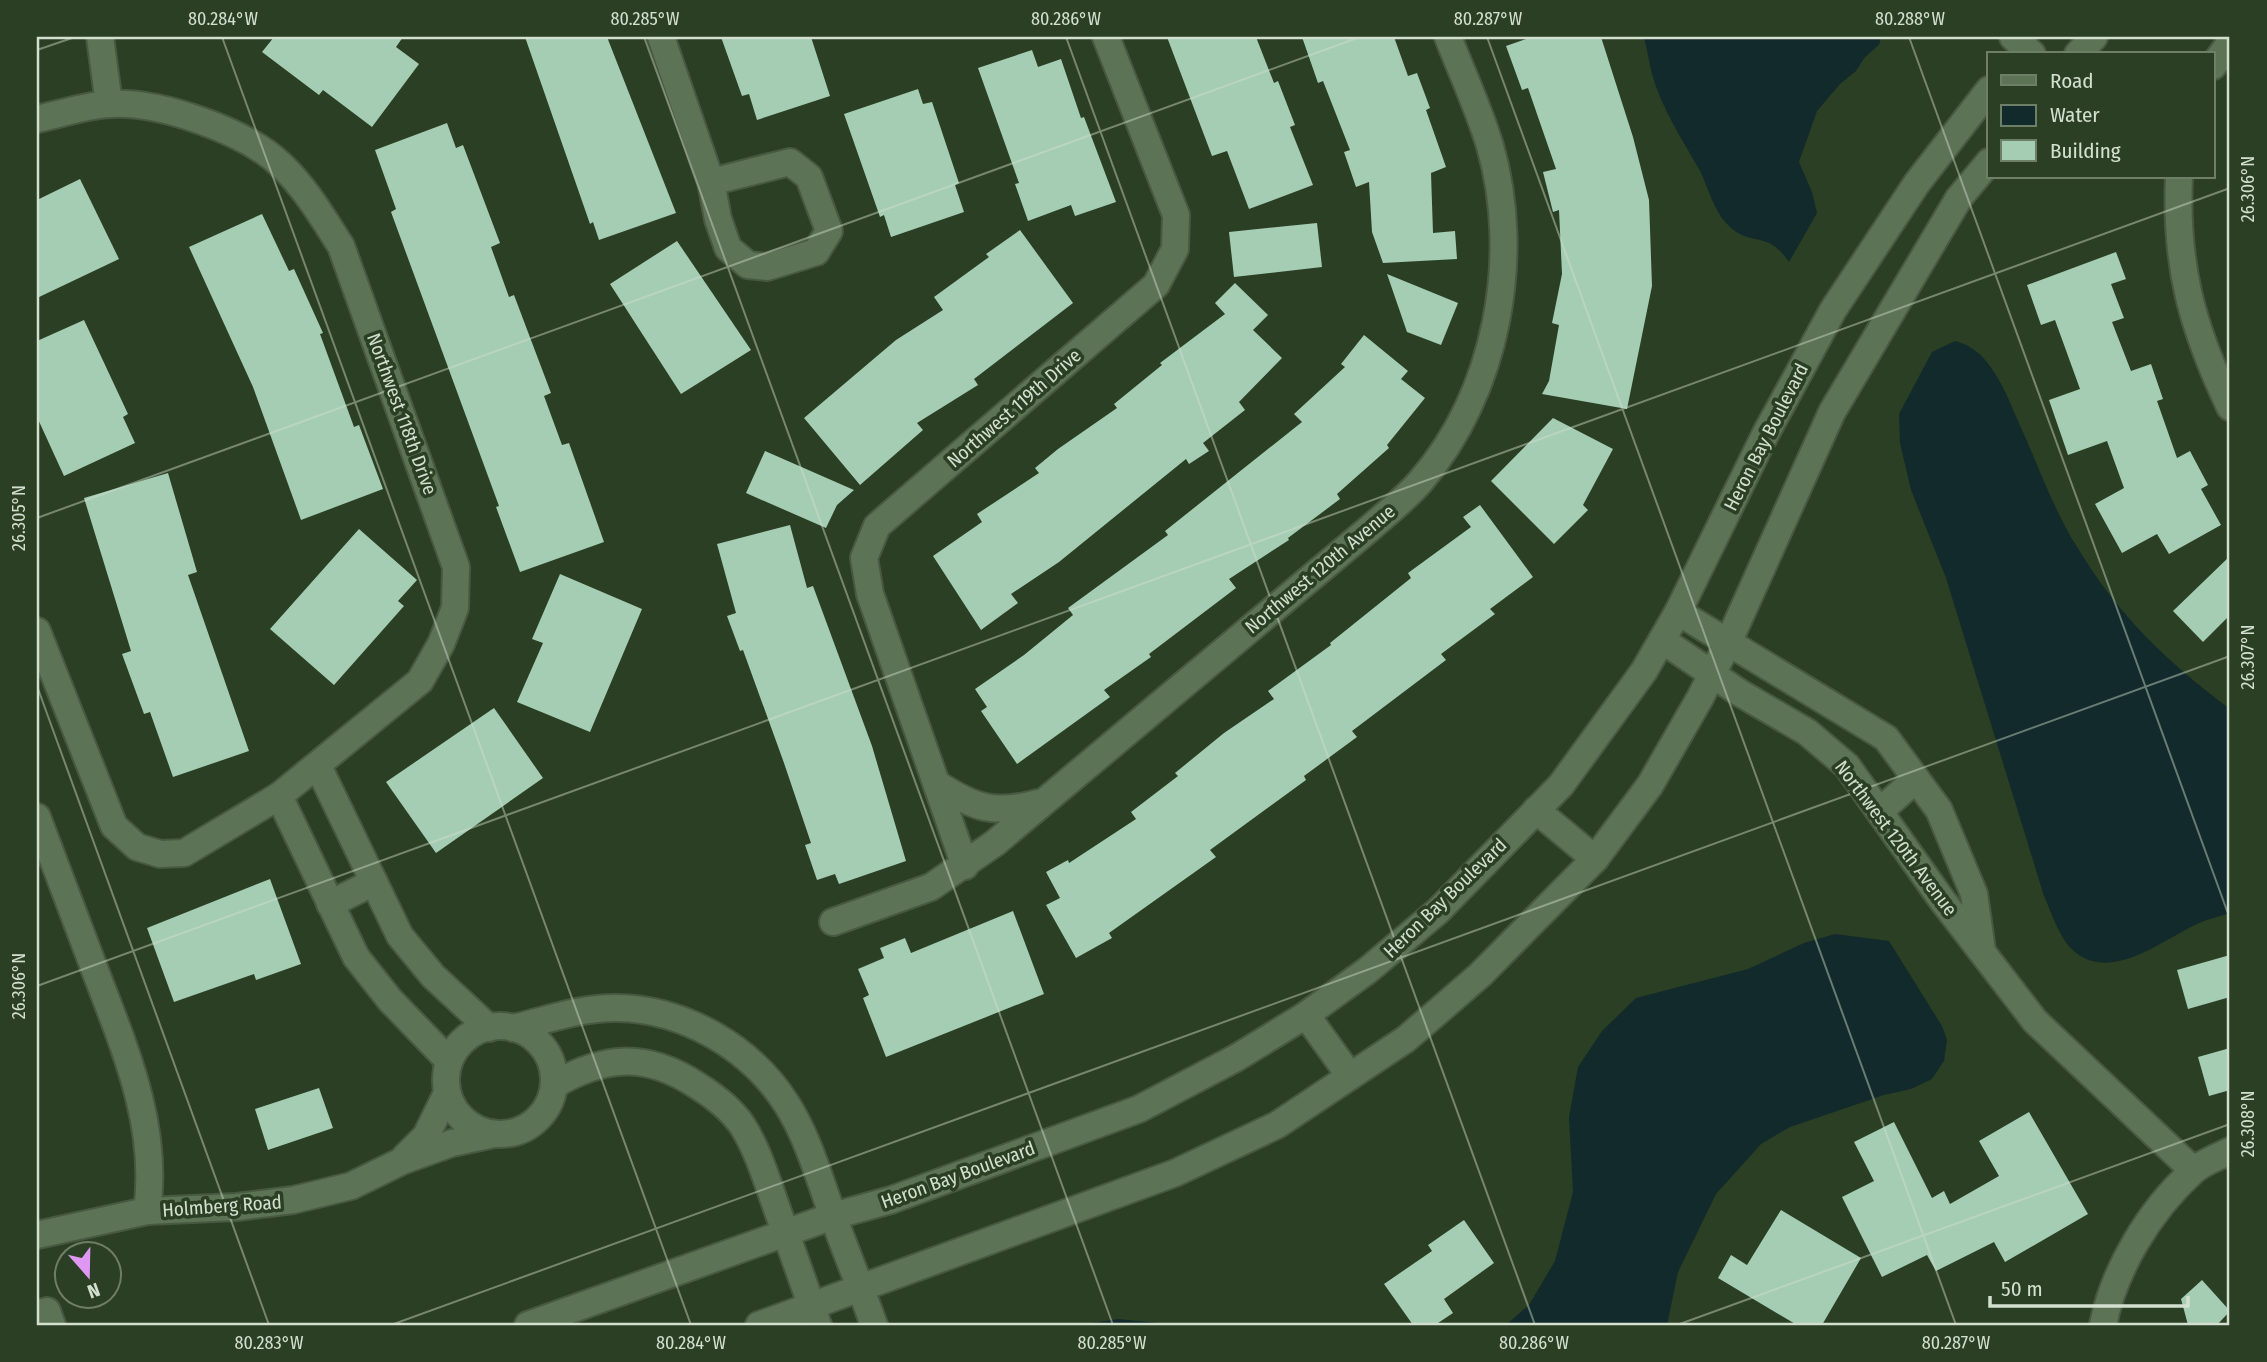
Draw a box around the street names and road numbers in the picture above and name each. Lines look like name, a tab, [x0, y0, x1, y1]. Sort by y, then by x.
street label: Northwest 118th Drive	[362, 330, 442, 498]
street label: Northwest 119th Drive	[942, 344, 1086, 472]
street label: Heron Bay Boulevard	[1719, 360, 1813, 514]
street label: Northwest 120th Avenue	[1240, 500, 1400, 638]
street label: Northwest 120th Avenue	[1830, 756, 1962, 920]
street label: Heron Bay Boulevard	[1379, 833, 1511, 963]
street label: Heron Bay Boulevard	[878, 1136, 1038, 1214]
street label: Holmberg Road	[161, 1190, 283, 1222]

